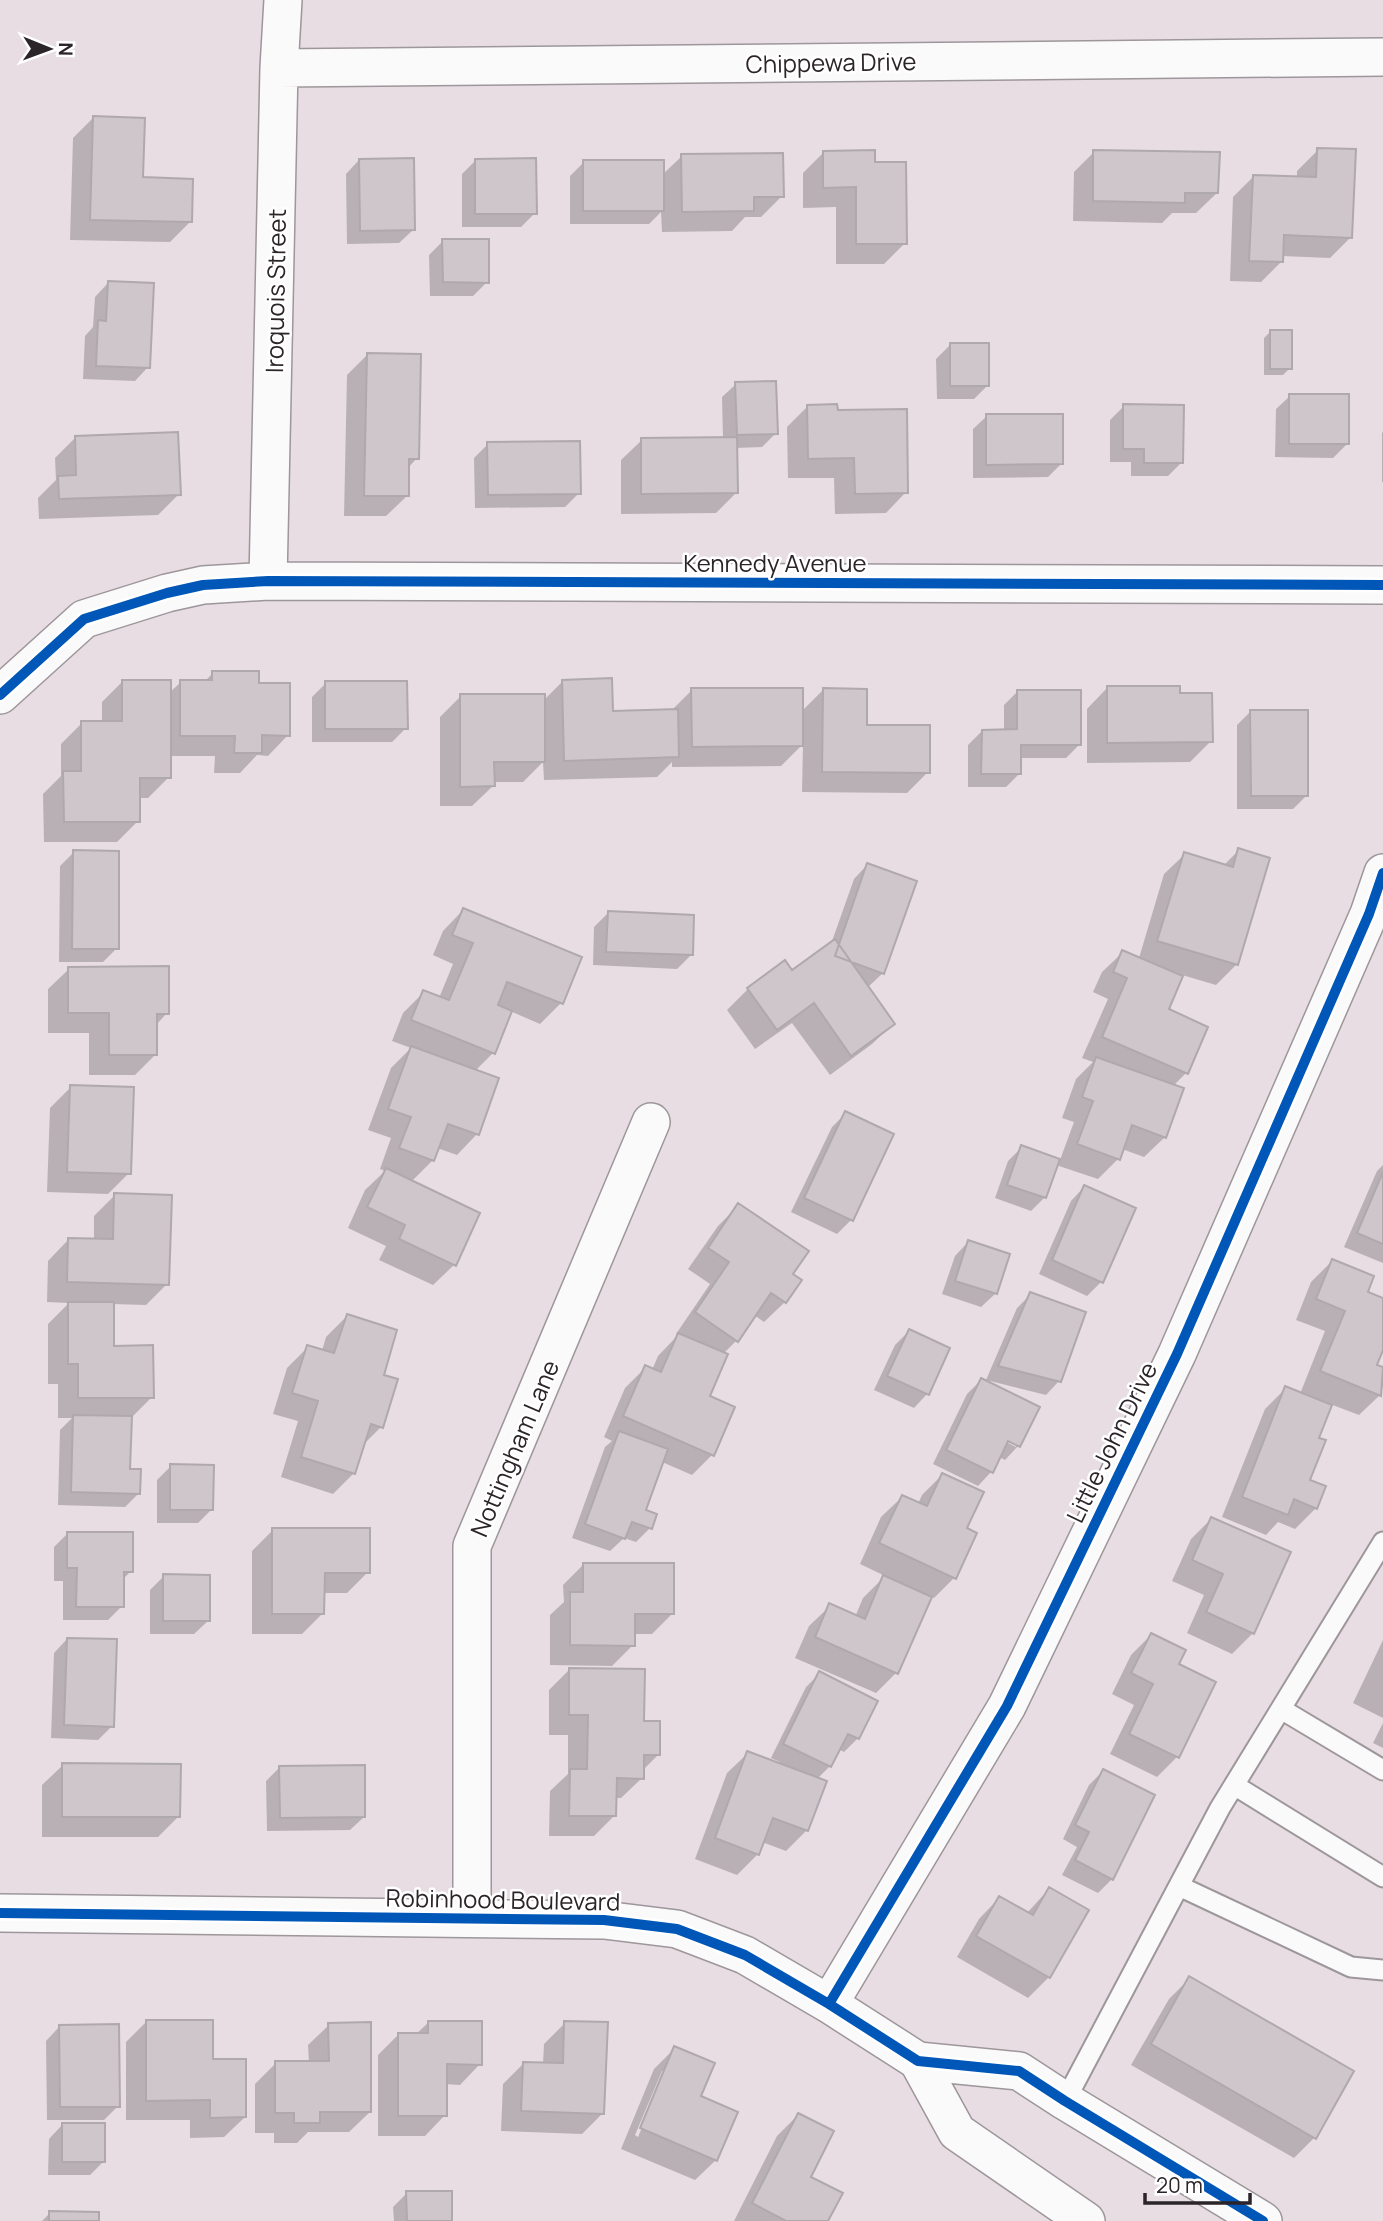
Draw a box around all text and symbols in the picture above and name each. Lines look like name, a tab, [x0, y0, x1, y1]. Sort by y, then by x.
north arrow	[14, 14, 84, 84]
text: N	[53, 42, 79, 56]
street label: Chippewa Drive	[745, 44, 917, 80]
street label: Iroquois Street	[257, 209, 293, 373]
street label: Kennedy Avenue	[683, 546, 867, 579]
street label: Nottingham Lane	[462, 1355, 566, 1541]
street label: Little John Drive	[1058, 1356, 1164, 1528]
street label: Robinhood Boulevard	[385, 1880, 621, 1918]
scale bar	[1145, 2162, 1250, 2206]
text: 20 m	[1156, 2171, 1203, 2199]

